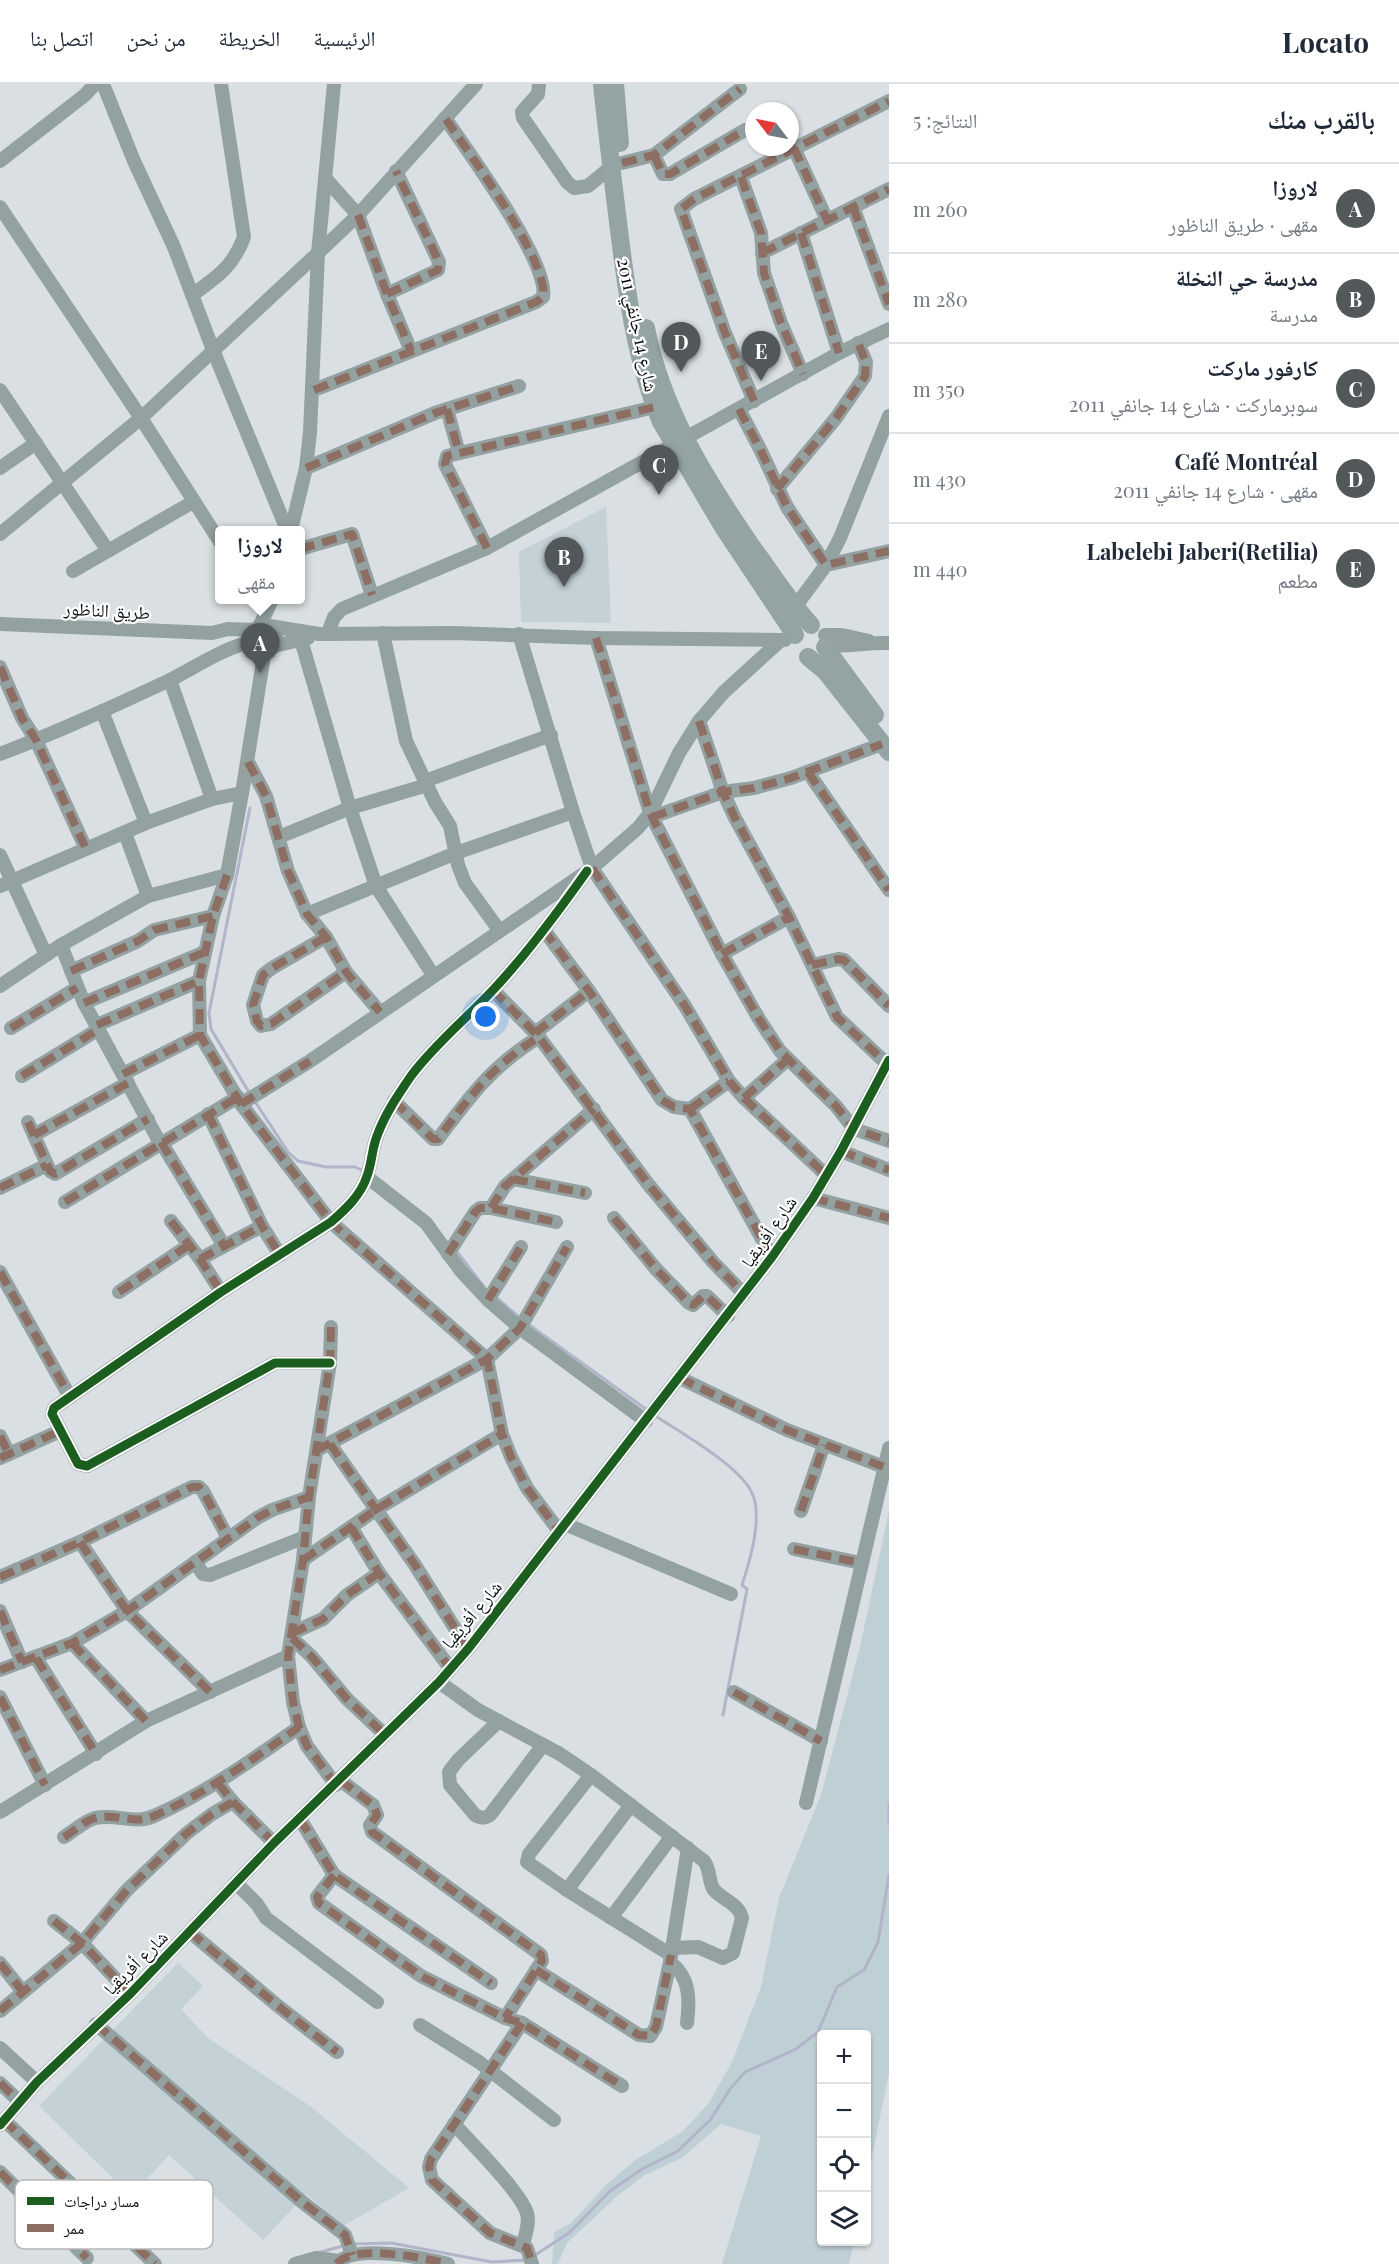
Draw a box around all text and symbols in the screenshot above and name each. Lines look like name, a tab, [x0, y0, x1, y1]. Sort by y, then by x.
text: اتصل بنا	[30, 23, 93, 51]
text: من نحن	[126, 23, 186, 51]
text: الخريطة	[219, 23, 280, 51]
text: الرئيسية	[313, 23, 376, 51]
text: Locato	[1282, 23, 1369, 60]
text: بالقرب منك	[1267, 101, 1375, 136]
north arrow	[745, 102, 799, 156]
text: النتائج: 5	[913, 106, 978, 133]
text: لاروزا	[1272, 172, 1318, 202]
text: 260 m	[913, 195, 968, 222]
text: A	[1349, 195, 1362, 222]
text: مقهى · طريق الناظور	[1168, 210, 1318, 237]
street label: شارع 14 جانفي 2011	[609, 256, 664, 395]
text: مدرسة حي النخلة	[1176, 262, 1318, 292]
text: 280 m	[913, 285, 968, 312]
text: B	[1349, 285, 1362, 312]
text: مدرسة	[1269, 300, 1318, 327]
pin: D	[662, 322, 700, 372]
pin: E	[742, 332, 780, 381]
text: كارفور ماركت	[1207, 352, 1318, 382]
text: 350 m	[913, 375, 965, 402]
text: C	[1348, 375, 1363, 402]
text: سوبرماركت · شارع 14 جانفي 2011	[1069, 390, 1318, 417]
pin: C	[640, 446, 678, 495]
text: Café Montréal	[1175, 446, 1318, 476]
text: 430 m	[913, 465, 966, 492]
text: D	[1348, 465, 1363, 492]
text: مقهى · شارع 14 جانفي 2011	[1113, 476, 1318, 503]
popup	[215, 526, 305, 604]
text: لاروزا	[237, 529, 283, 559]
text: Labelebi Jaberi(Retilia)	[1087, 536, 1318, 566]
pin: B	[544, 538, 584, 587]
text: 440 m	[913, 555, 968, 582]
text: E	[1349, 555, 1362, 582]
text: مطعم	[1277, 566, 1318, 593]
text: مقهى	[237, 567, 275, 594]
street label: طريق الناظور	[62, 596, 151, 624]
pin: A	[240, 624, 280, 673]
your location	[471, 1002, 500, 1031]
street label: شارع أفريقيا	[735, 1191, 802, 1272]
street label: شارع أفريقيا	[436, 1575, 507, 1653]
street label: شارع أفريقيا	[98, 1925, 173, 2000]
map controls	[817, 2030, 871, 2246]
button: +	[817, 2030, 871, 2084]
button: −	[817, 2084, 871, 2138]
button: locate	[817, 2138, 871, 2192]
legend	[15, 2180, 213, 2249]
text: مسار دراجات	[64, 2190, 139, 2211]
button: layers	[817, 2192, 871, 2246]
text: ممر	[63, 2217, 84, 2238]

